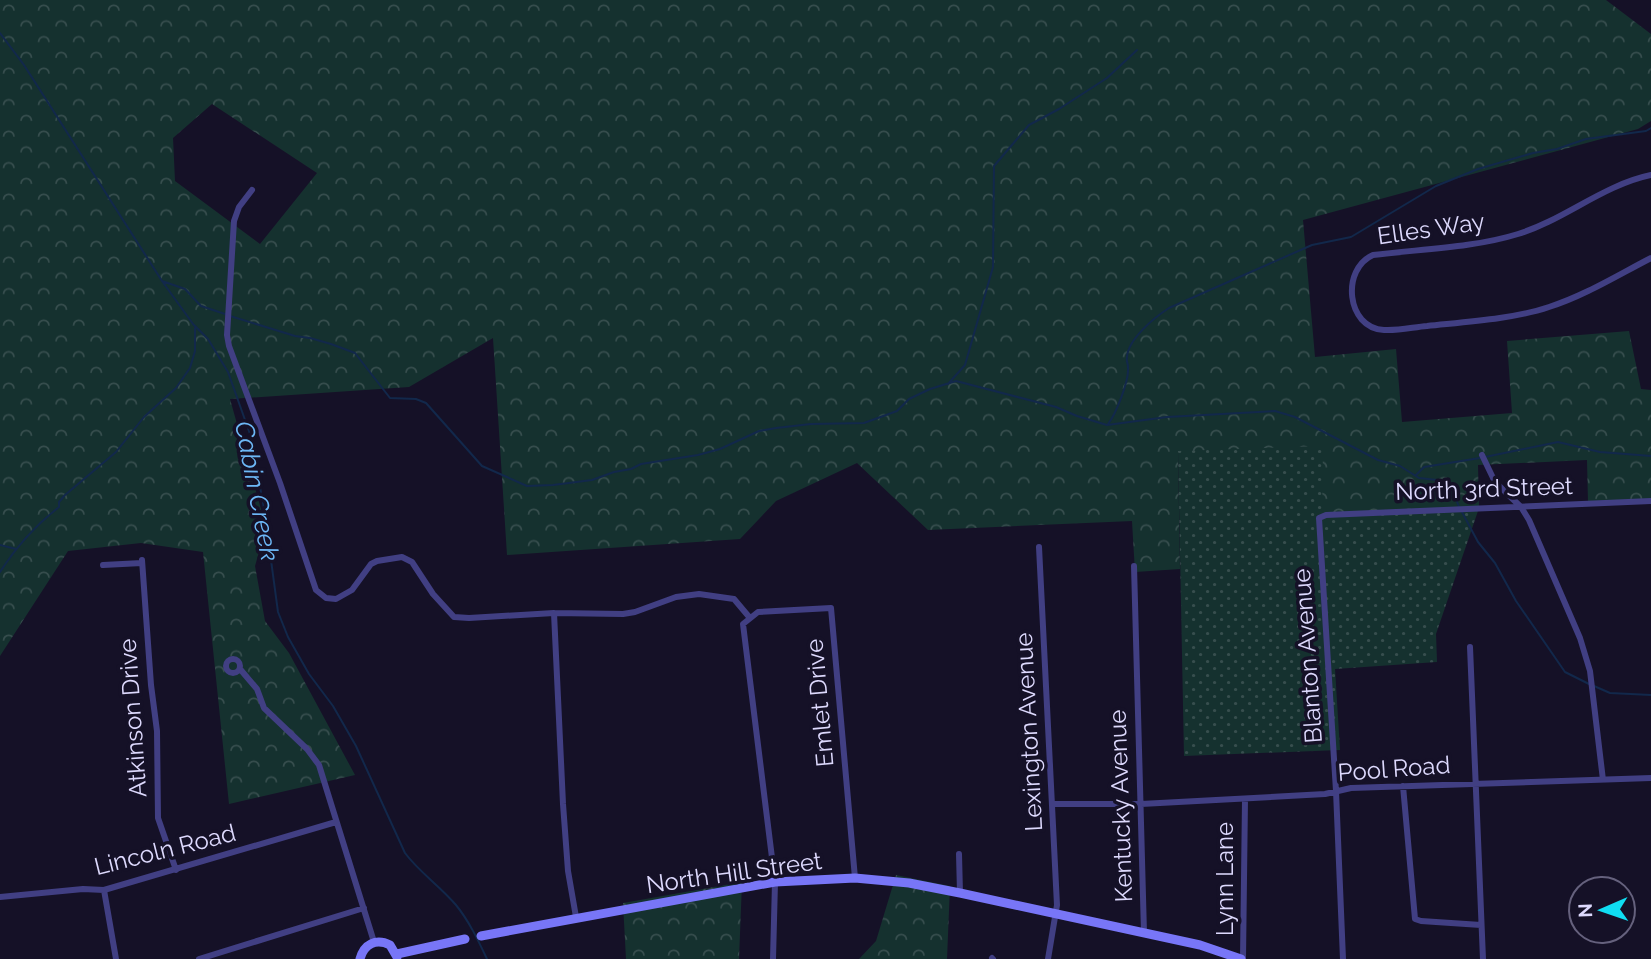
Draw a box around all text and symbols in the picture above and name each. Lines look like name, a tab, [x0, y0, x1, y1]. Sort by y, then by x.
street label: Elles Way	[1375, 207, 1487, 250]
water label: Cabin Creek	[229, 418, 285, 564]
street label: North 3rd Street	[1395, 471, 1573, 506]
street label: Blanton Avenue	[1287, 568, 1328, 744]
street label: Lexington Avenue	[1009, 632, 1048, 832]
street label: Atkinson Drive	[112, 638, 153, 798]
street label: Emlet Drive	[799, 638, 840, 768]
street label: Kentucky Avenue	[1103, 709, 1138, 903]
street label: Pool Road	[1337, 750, 1451, 787]
street label: Lincoln Road	[91, 818, 239, 881]
street label: Lynn Lane	[1210, 822, 1239, 936]
street label: North Hill Street	[644, 846, 824, 899]
north arrow	[1567, 875, 1637, 945]
text: N	[1574, 903, 1596, 918]

